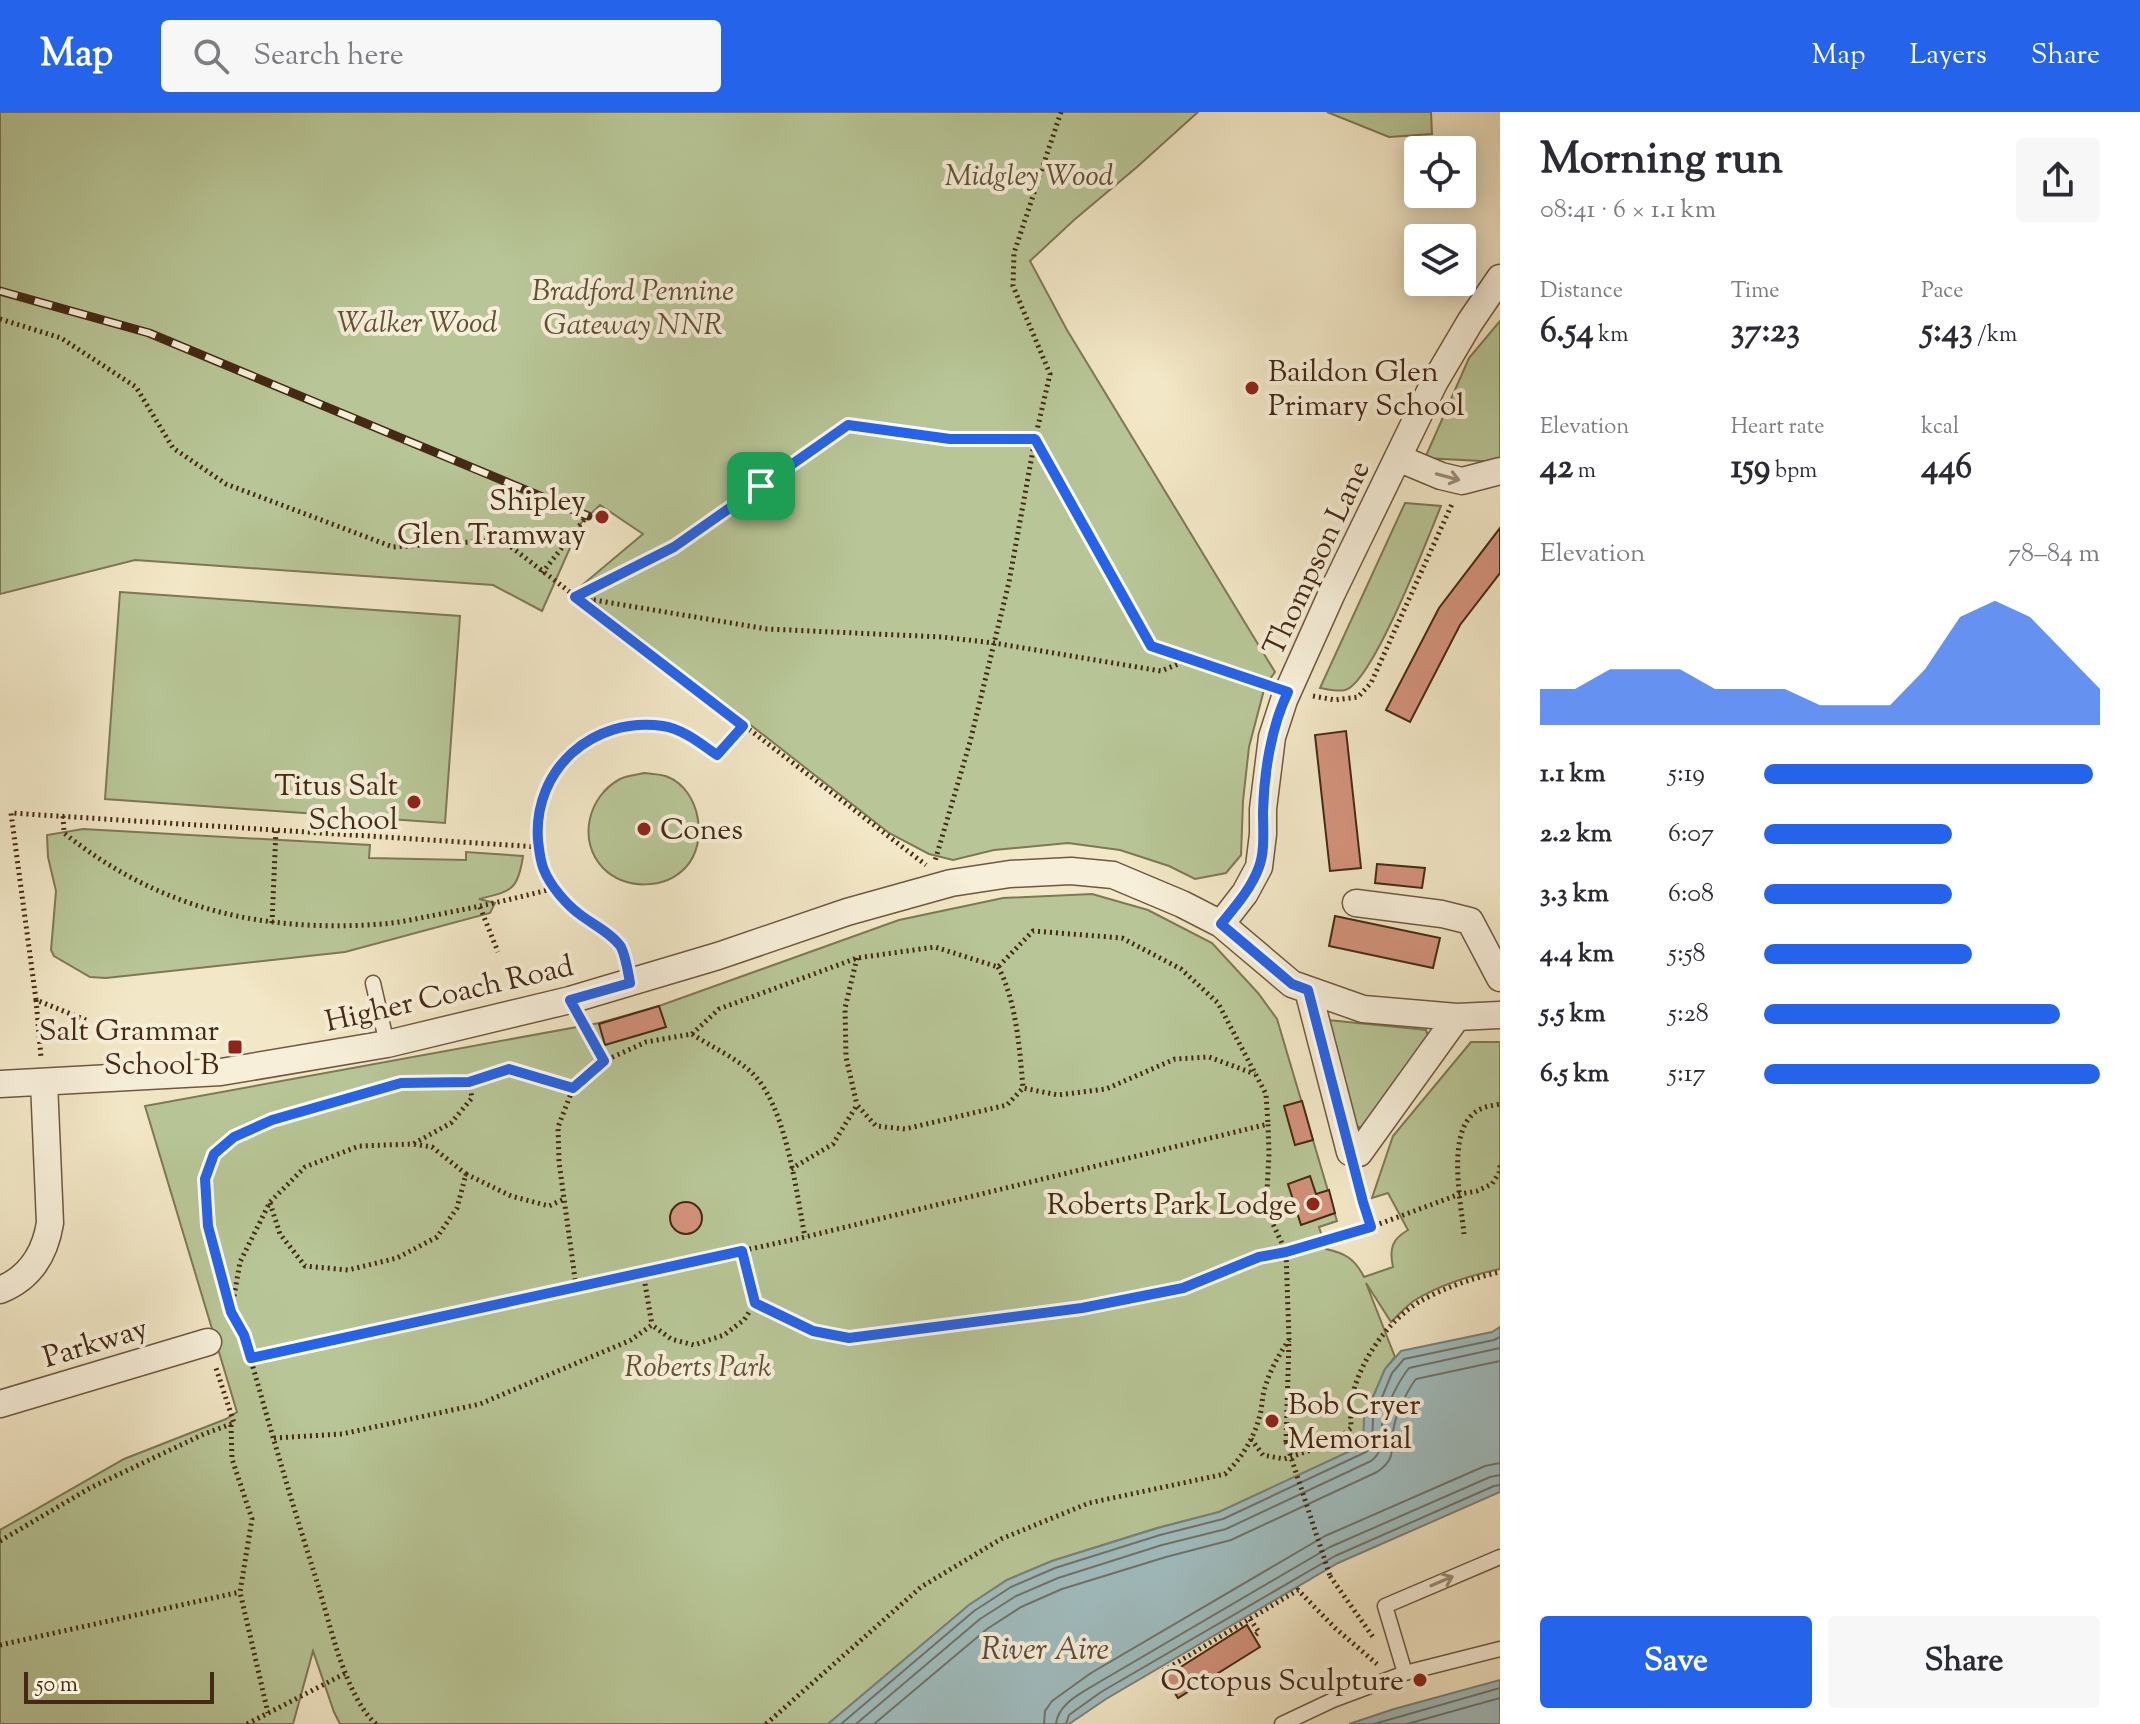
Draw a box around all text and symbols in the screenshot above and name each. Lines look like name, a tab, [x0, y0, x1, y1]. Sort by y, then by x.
search box	[161, 20, 721, 92]
text: Map	[40, 29, 113, 83]
icon: search	[189, 34, 233, 78]
text: Search here	[253, 35, 404, 78]
text: Map	[1812, 36, 1865, 76]
text: Layers	[1909, 36, 1987, 76]
text: Share	[2031, 36, 2100, 76]
text: Morning run	[1540, 130, 1783, 193]
map controls	[1404, 136, 1476, 296]
button: locate	[1404, 136, 1476, 208]
button: share	[2016, 138, 2100, 222]
park label: Midgley Wood	[944, 156, 1114, 199]
text: 08:41 · 6 × 1.1 km	[1540, 192, 1716, 229]
button: layers	[1404, 224, 1476, 296]
park label: Bradford Pennine Gateway NNR	[532, 271, 734, 348]
text: Distance	[1540, 276, 1623, 308]
text: Time	[1731, 276, 1780, 308]
text: Pace	[1921, 276, 1963, 308]
park label: Walker Wood	[337, 303, 498, 346]
text: 6.54	[1540, 308, 1594, 357]
text: 37:23	[1731, 308, 1800, 357]
text: 5:43	[1921, 308, 1973, 357]
text: km	[1594, 320, 1628, 352]
text: /km	[1973, 320, 2017, 352]
place label: Baildon Glen Primary School	[1268, 352, 1465, 429]
marker: Baildon Glen Primary School	[1243, 379, 1261, 397]
text: Elevation	[1540, 412, 1629, 444]
text: Heart rate	[1731, 412, 1825, 444]
text: kcal	[1921, 412, 1959, 444]
text: 42	[1540, 444, 1573, 493]
text: 159	[1731, 444, 1770, 493]
text: 446	[1921, 444, 1972, 493]
pin	[727, 452, 795, 520]
street label: Thompson Lane	[1254, 454, 1382, 664]
text: m	[1573, 456, 1596, 488]
text: bpm	[1770, 456, 1817, 488]
icon: arrive	[739, 464, 783, 508]
one-way arrow	[1435, 470, 1461, 485]
place label: Shipley Glen Tramway	[397, 481, 586, 558]
marker: Shipley Glen Tramway	[593, 508, 611, 526]
text: Elevation	[1540, 536, 1645, 573]
text: 78–84 m	[2008, 536, 2100, 573]
text: 1.1 km	[1540, 756, 1605, 793]
text: 5:19	[1668, 756, 1705, 793]
place label: Titus Salt School	[274, 766, 398, 843]
marker: Titus Salt School	[405, 793, 423, 811]
place label: Cones	[660, 810, 743, 853]
text: 2.2 km	[1540, 816, 1612, 853]
text: 6:07	[1668, 816, 1714, 853]
marker: Cones	[635, 820, 653, 838]
text: 3.3 km	[1540, 876, 1609, 913]
text: 6:08	[1668, 876, 1714, 913]
text: 4.4 km	[1540, 936, 1614, 973]
text: 5:58	[1668, 936, 1706, 973]
street label: Higher Coach Road	[321, 946, 578, 1045]
text: 5.5 km	[1540, 996, 1606, 1033]
text: 5:28	[1668, 996, 1709, 1033]
place label: Salt Grammar School B	[39, 1011, 219, 1088]
marker: Salt Grammar School B	[226, 1038, 244, 1056]
text: 6.5 km	[1540, 1056, 1609, 1093]
text: 5:17	[1668, 1056, 1706, 1093]
place label: Roberts Park Lodge	[1047, 1185, 1297, 1228]
marker: Roberts Park Lodge	[1304, 1195, 1322, 1213]
street label: Parkway	[38, 1308, 154, 1381]
park label: Roberts Park	[625, 1347, 771, 1390]
place label: Bob Cryer Memorial	[1288, 1385, 1420, 1462]
marker: Bob Cryer Memorial	[1263, 1412, 1281, 1430]
one-way arrow	[1429, 1573, 1454, 1588]
button: Save	[1540, 1616, 1812, 1708]
button: Share	[1828, 1616, 2100, 1708]
water label: River Aire	[981, 1628, 1109, 1674]
place label: Octopus Sculpture	[1160, 1661, 1404, 1704]
scale bar	[24, 1668, 214, 1704]
text: 50 m	[36, 1670, 78, 1702]
marker: Octopus Sculpture	[1411, 1671, 1429, 1689]

